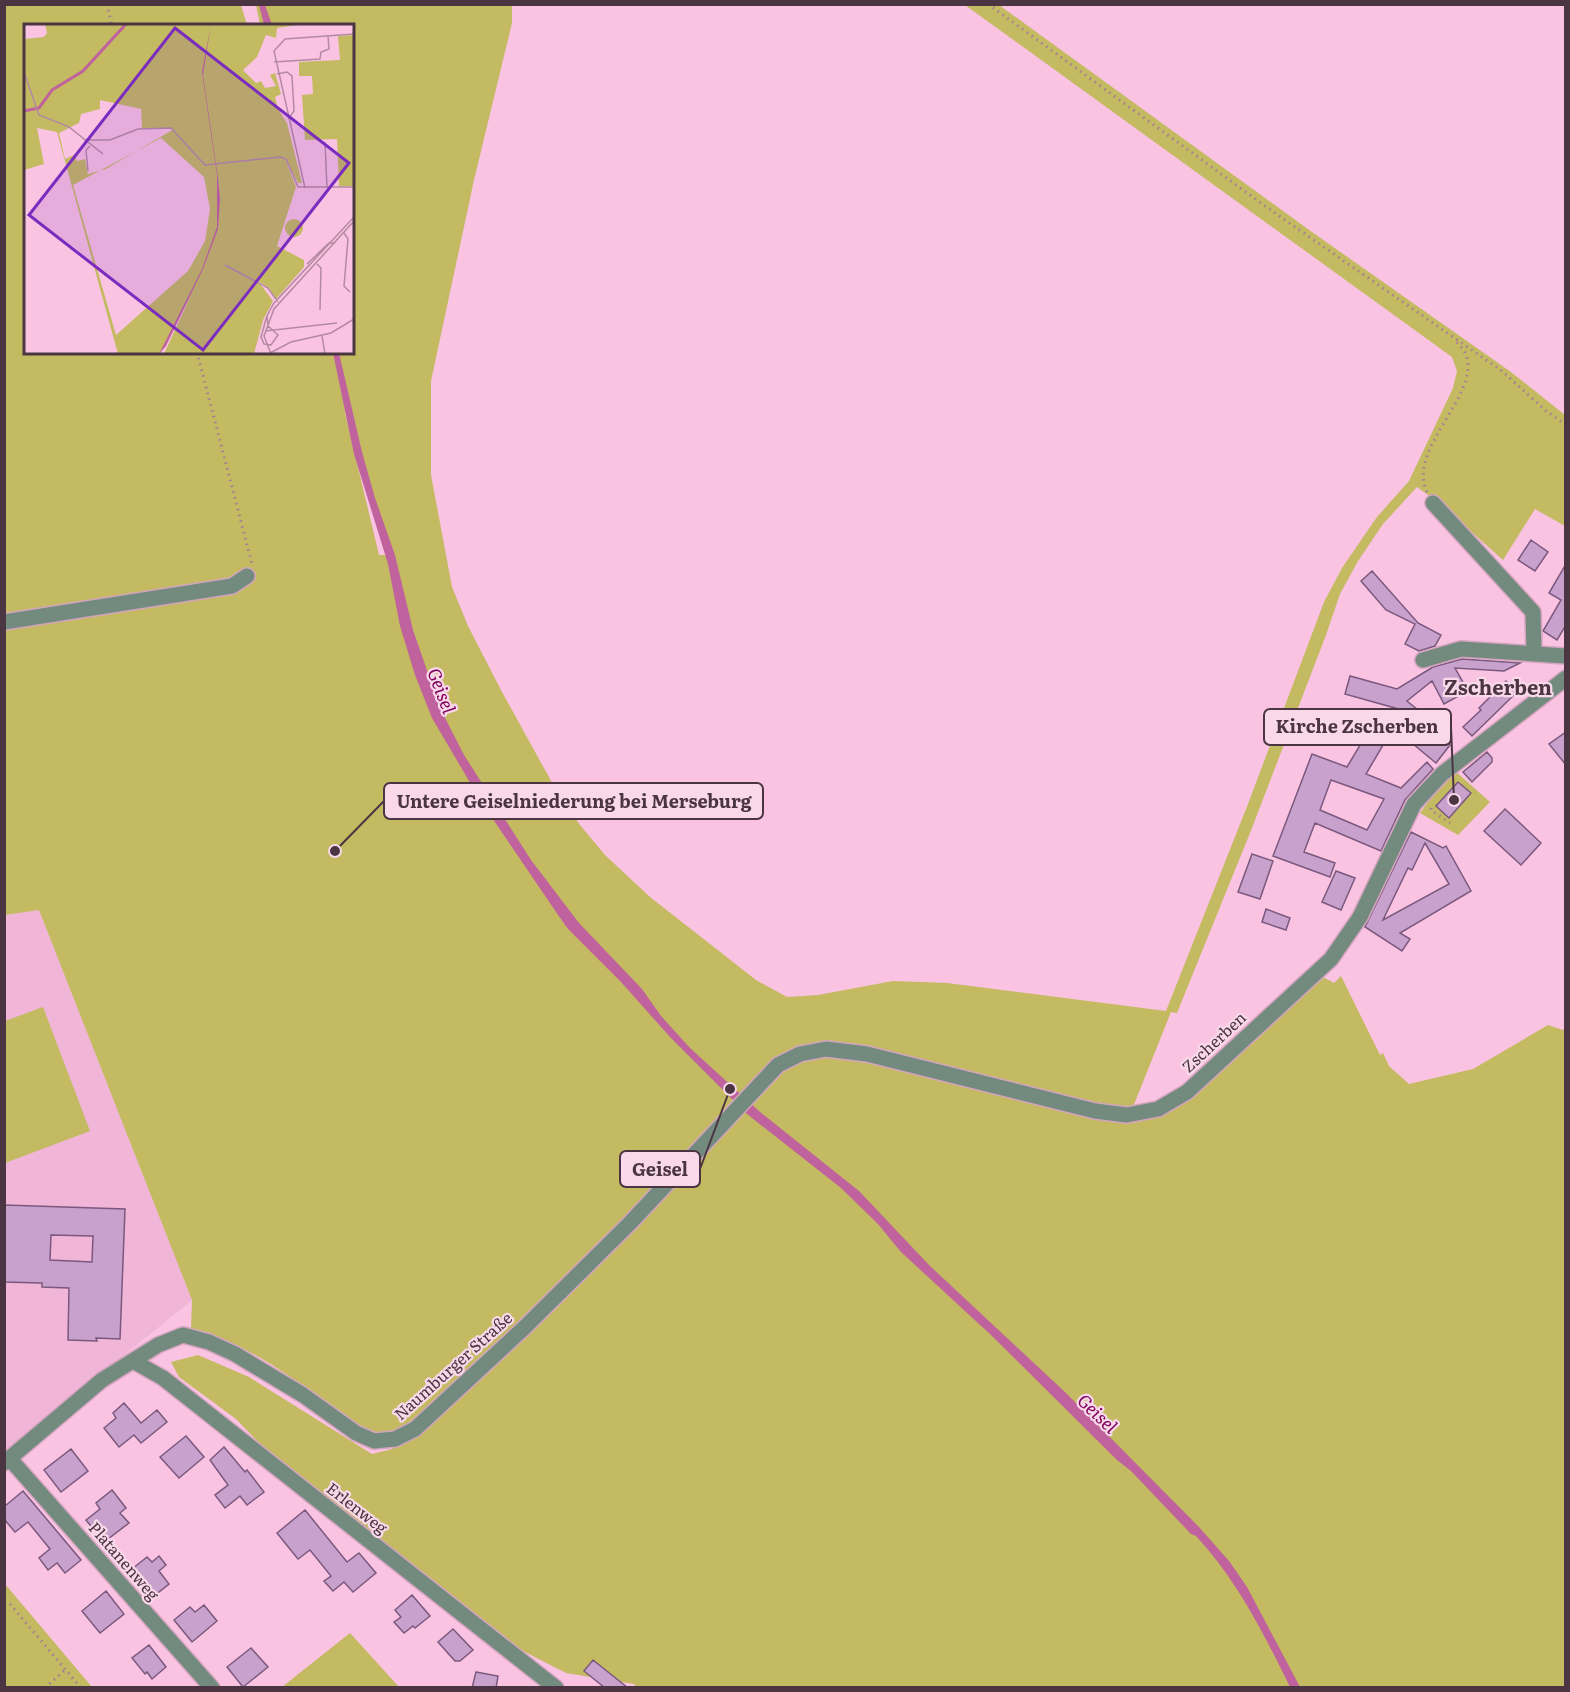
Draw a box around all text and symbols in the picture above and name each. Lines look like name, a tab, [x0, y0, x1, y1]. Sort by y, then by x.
inset map	[24, 24, 354, 354]
water label: Geisel	[421, 664, 464, 718]
district label: Zscherben	[1444, 671, 1552, 701]
callout: Kirche Zscherben	[1264, 709, 1451, 745]
text: Kirche Zscherben	[1275, 712, 1439, 739]
callout: Untere Geiselniederung bei Merseburg	[384, 783, 763, 819]
text: Untere Geiselniederung bei Merseburg	[396, 787, 753, 814]
street label: Zscherben	[1176, 1005, 1251, 1077]
callout: Geisel	[620, 1151, 700, 1187]
text: Geisel	[632, 1155, 689, 1182]
street label: Naumburger Straße	[388, 1306, 517, 1425]
water label: Geisel	[1072, 1387, 1125, 1439]
street label: Erlenweg	[322, 1476, 393, 1539]
street label: Platanenweg	[84, 1516, 166, 1605]

